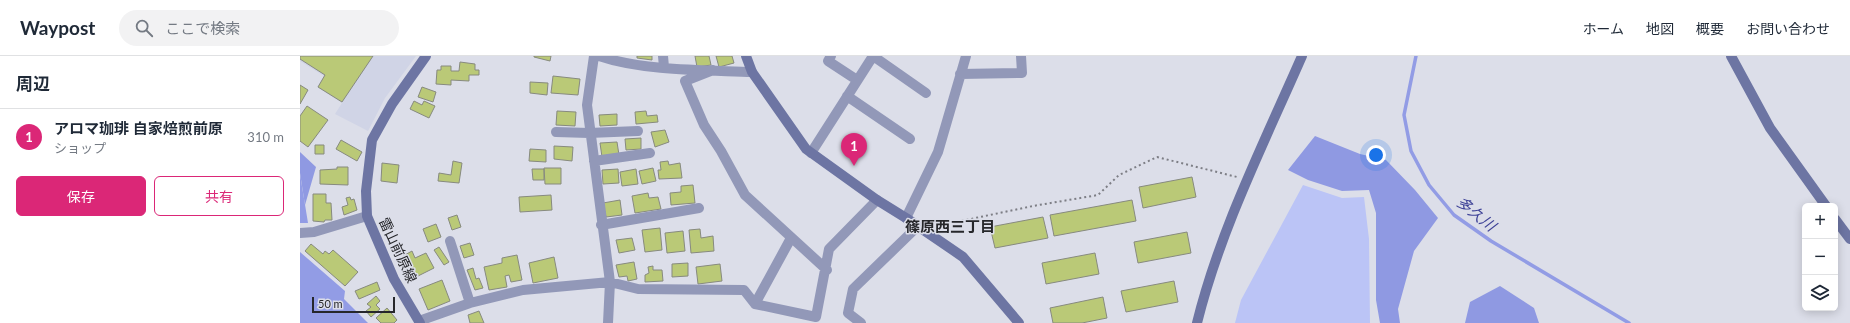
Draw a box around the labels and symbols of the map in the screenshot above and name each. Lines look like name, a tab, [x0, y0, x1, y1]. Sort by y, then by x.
pin: 1	[841, 133, 867, 166]
your location	[1366, 145, 1386, 165]
water label: 多久川	[1453, 192, 1501, 236]
street label: 雷山前原線	[376, 214, 421, 285]
district label: 篠原西三丁目	[905, 217, 995, 235]
scale bar	[312, 295, 395, 314]

